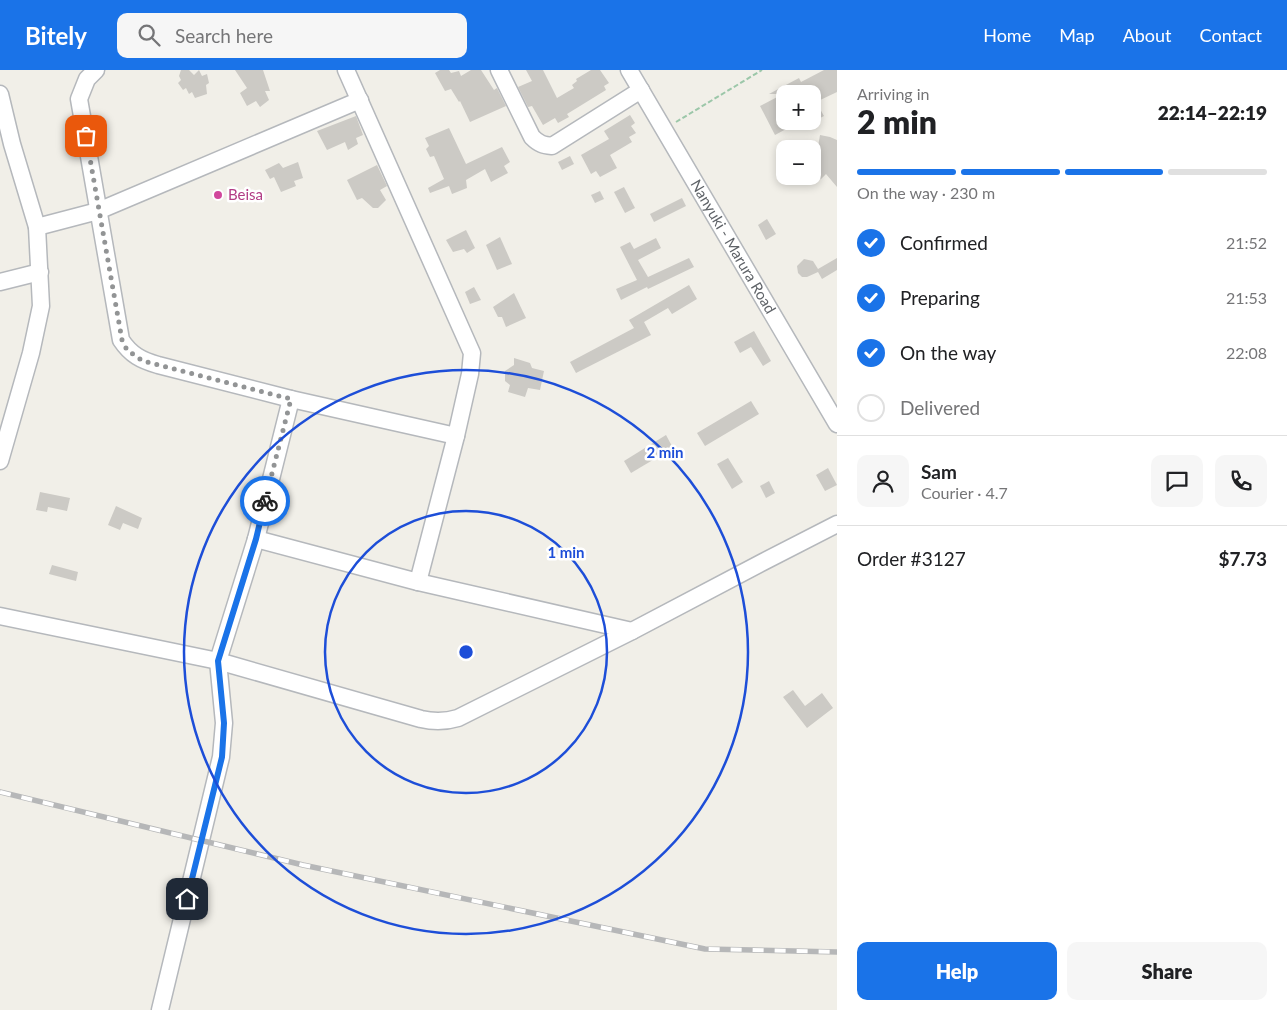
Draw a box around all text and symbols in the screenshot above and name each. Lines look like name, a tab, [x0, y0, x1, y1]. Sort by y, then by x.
search box	[117, 13, 467, 58]
text: Bitely	[25, 21, 87, 50]
icon: search	[135, 21, 163, 49]
text: Search here	[175, 24, 273, 47]
text: Home	[983, 24, 1031, 46]
text: Map	[1059, 24, 1095, 46]
text: About	[1123, 24, 1172, 46]
text: Contact	[1200, 24, 1262, 46]
text: Arriving in	[857, 84, 930, 103]
map controls	[776, 85, 821, 185]
button: +	[776, 85, 821, 130]
text: 22:14–22:19	[1158, 101, 1267, 124]
text: 2 min	[857, 102, 937, 141]
pin	[65, 115, 107, 157]
icon: bag	[72, 122, 100, 150]
button: −	[776, 140, 821, 185]
street label: Nanyuki - Marura Road	[687, 176, 780, 317]
text: On the way · 230 m	[857, 183, 995, 202]
place label: Beisa	[228, 185, 263, 203]
marker: Beisa	[212, 189, 224, 201]
icon: check	[857, 229, 885, 257]
text: Confirmed	[900, 231, 988, 254]
text: 21:52	[1226, 233, 1267, 252]
icon: check	[857, 284, 885, 312]
text: Preparing	[900, 286, 980, 309]
text: 21:53	[1226, 288, 1267, 307]
icon: check	[857, 339, 885, 367]
text: On the way	[900, 341, 996, 364]
text: 22:08	[1226, 343, 1267, 362]
text: Delivered	[900, 396, 980, 419]
text: 2 min	[646, 443, 684, 461]
button: person	[857, 455, 909, 507]
button: chat	[1151, 455, 1203, 507]
button: phone	[1215, 455, 1267, 507]
text: Sam	[921, 460, 957, 483]
courier	[240, 476, 290, 526]
text: Courier · 4.7	[921, 483, 1008, 502]
icon: bike	[251, 487, 279, 515]
text: 1 min	[547, 543, 585, 561]
text: Order #3127	[857, 547, 966, 570]
text: $7.73	[1218, 547, 1267, 570]
centre of rings	[457, 643, 475, 661]
pin	[166, 878, 208, 920]
icon: home	[173, 885, 201, 913]
button: Help	[857, 942, 1057, 1000]
button: Share	[1067, 942, 1267, 1000]

